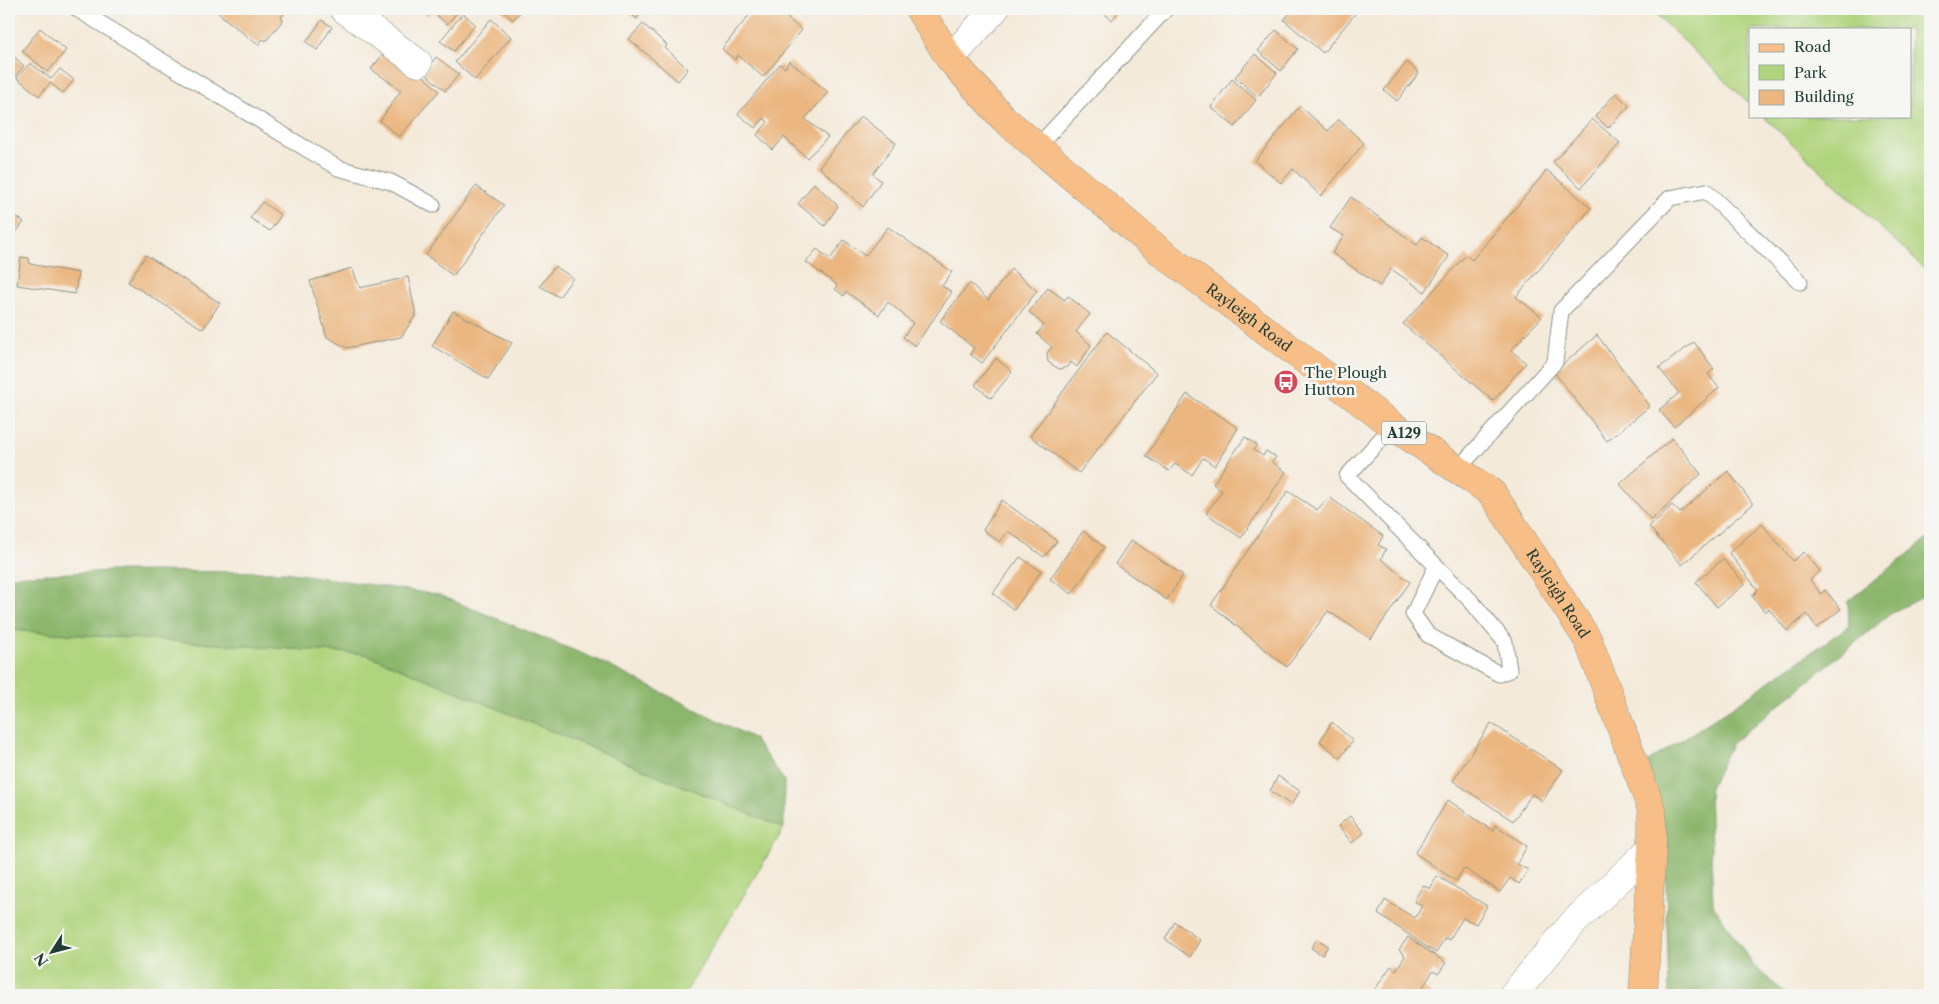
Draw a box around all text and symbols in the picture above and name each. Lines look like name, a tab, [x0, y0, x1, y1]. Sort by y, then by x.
legend	[1749, 28, 1912, 118]
text: Road	[1794, 37, 1831, 56]
text: Park	[1794, 63, 1828, 82]
text: Building	[1794, 87, 1854, 106]
street label: Rayleigh Road	[1202, 279, 1296, 356]
place label: The Plough Hutton	[1304, 363, 1388, 399]
bus stop icon: The Plough Hutton	[1273, 369, 1299, 395]
road number: A129	[1382, 422, 1426, 444]
street label: Rayleigh Road	[1522, 545, 1594, 641]
north arrow	[28, 926, 78, 976]
text: N	[31, 949, 52, 970]

